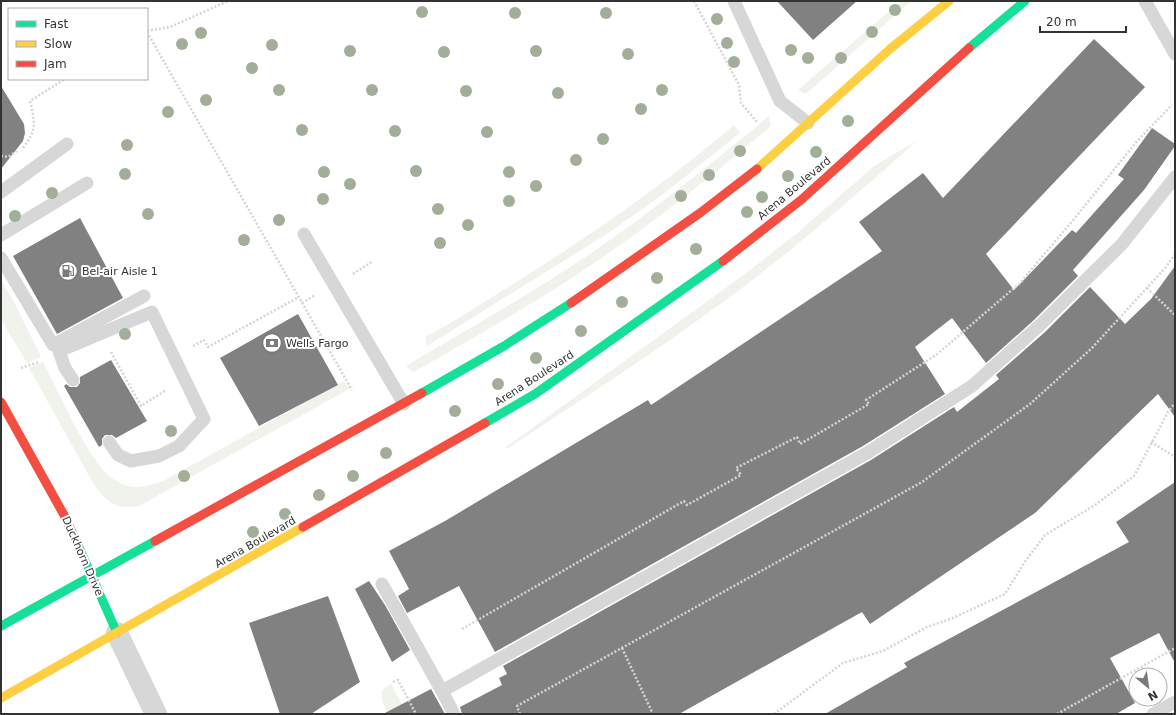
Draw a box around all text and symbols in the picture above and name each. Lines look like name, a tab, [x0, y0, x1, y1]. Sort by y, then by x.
legend	[8, 8, 148, 80]
scale bar	[1040, 8, 1126, 34]
text: 20 m	[1046, 15, 1077, 29]
text: Fast	[44, 17, 68, 31]
text: Slow	[44, 37, 72, 51]
text: Jam	[43, 57, 67, 71]
street label: Arena Boulevard	[755, 154, 834, 223]
fuel station icon: Bel-air Aisle 1	[57, 260, 79, 282]
place label: Bel-air Aisle 1	[82, 265, 158, 278]
bank icon: Wells Fargo	[261, 332, 283, 354]
place label: Wells Fargo	[286, 337, 349, 350]
street label: Arena Boulevard	[492, 348, 576, 409]
street label: Duckhorn Drive	[59, 514, 106, 598]
street label: Arena Boulevard	[212, 514, 298, 571]
north arrow	[1128, 667, 1168, 707]
text: N	[1145, 687, 1160, 703]

